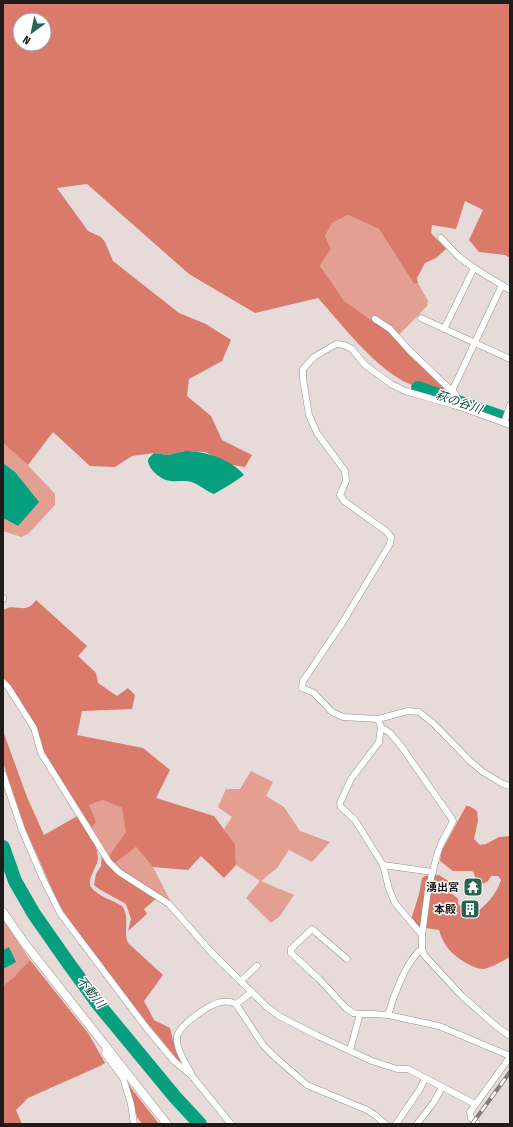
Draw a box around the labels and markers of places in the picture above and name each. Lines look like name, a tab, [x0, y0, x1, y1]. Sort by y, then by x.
temple icon: 湧出宮	[462, 876, 484, 898]
place label: 湧出宮	[426, 881, 459, 894]
building icon: 本殿	[459, 898, 481, 920]
place label: 本殿	[434, 903, 456, 916]

